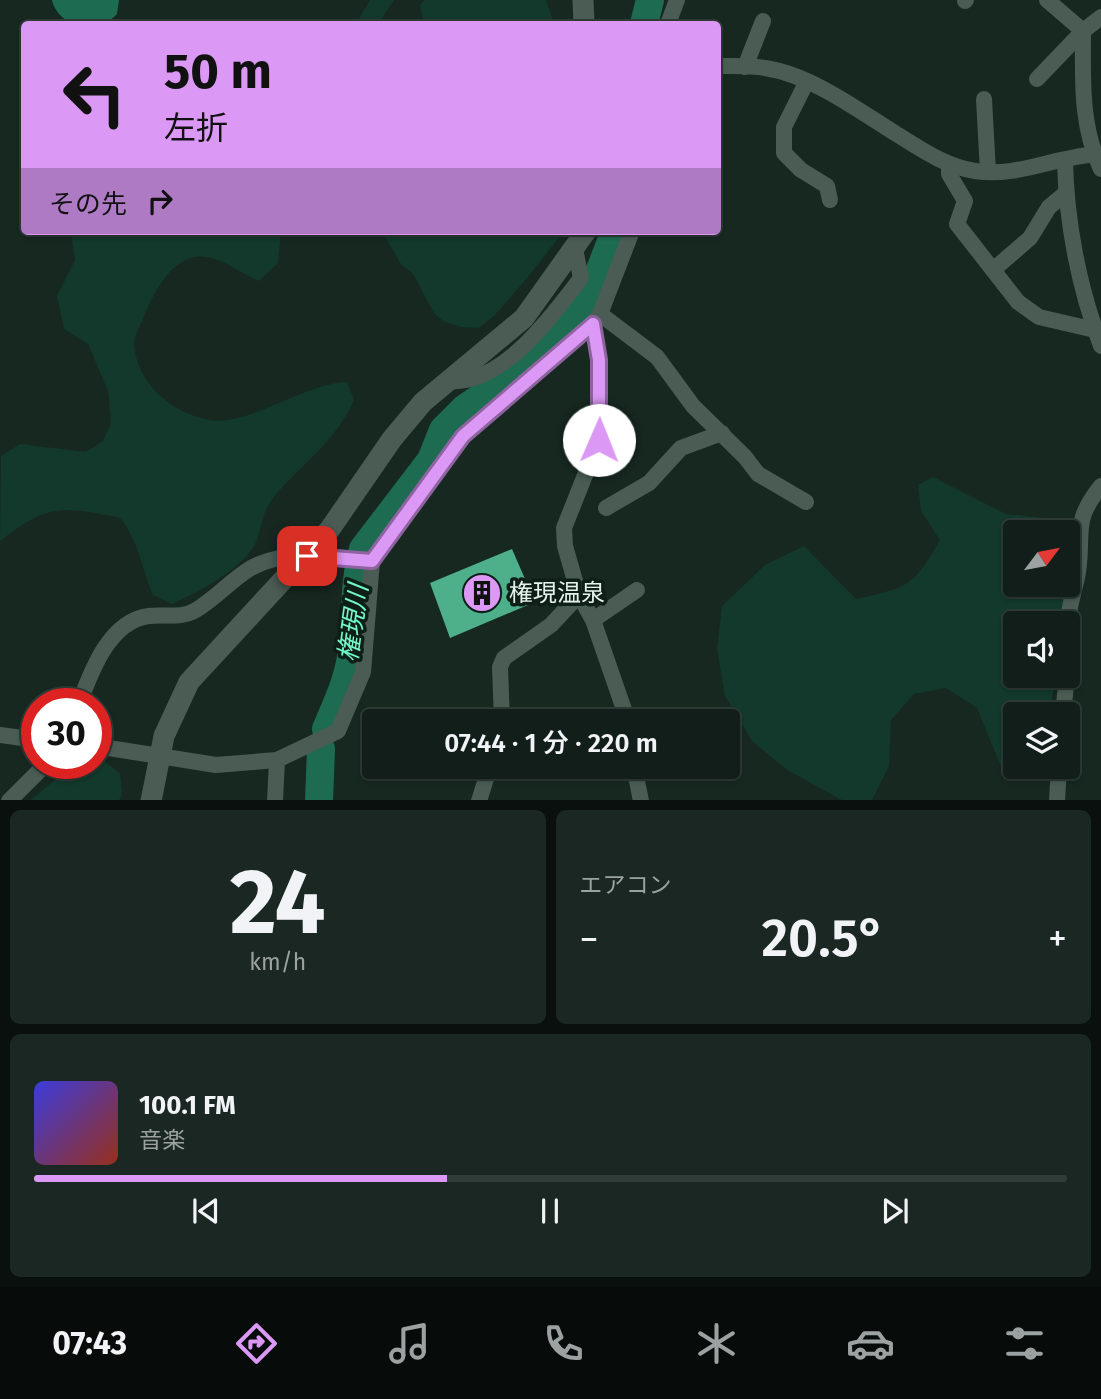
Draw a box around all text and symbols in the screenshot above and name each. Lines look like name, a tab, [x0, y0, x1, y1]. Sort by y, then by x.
text: 50 m	[164, 42, 272, 101]
icon: left	[49, 49, 140, 140]
text: 左折	[164, 109, 228, 147]
icon: right	[141, 182, 179, 220]
text: その先	[49, 189, 127, 220]
position arrow	[562, 403, 636, 477]
north arrow	[1003, 520, 1080, 597]
map controls	[1003, 520, 1080, 779]
pin	[277, 526, 337, 586]
icon: arrive	[288, 537, 326, 575]
building icon: 権現温泉	[461, 572, 503, 614]
water label: 権現川	[333, 579, 375, 664]
place label: 権現温泉	[509, 579, 605, 607]
button: sound	[1003, 611, 1080, 688]
speed limit sign: 30	[21, 688, 112, 779]
button: layers	[1003, 702, 1080, 779]
text: 07:44 · 1 分 · 220 m	[444, 728, 658, 759]
text: 24	[230, 848, 326, 957]
text: エアコン	[580, 871, 672, 899]
text: 20.5°	[761, 907, 885, 970]
text: −	[580, 916, 599, 962]
text: +	[1048, 916, 1067, 962]
text: km/h	[249, 948, 306, 976]
text: 100.1 FM	[139, 1090, 236, 1121]
text: 音楽	[139, 1126, 185, 1154]
icon: previous	[187, 1192, 225, 1230]
icon: pause	[531, 1192, 569, 1230]
icon: next	[876, 1192, 914, 1230]
icon: directions	[232, 1319, 281, 1368]
icon: music	[385, 1319, 434, 1368]
icon: phone	[539, 1319, 588, 1368]
icon: climate	[692, 1319, 741, 1368]
icon: car	[846, 1319, 895, 1368]
icon: filters	[1000, 1319, 1049, 1368]
text: 07:43	[52, 1324, 127, 1362]

